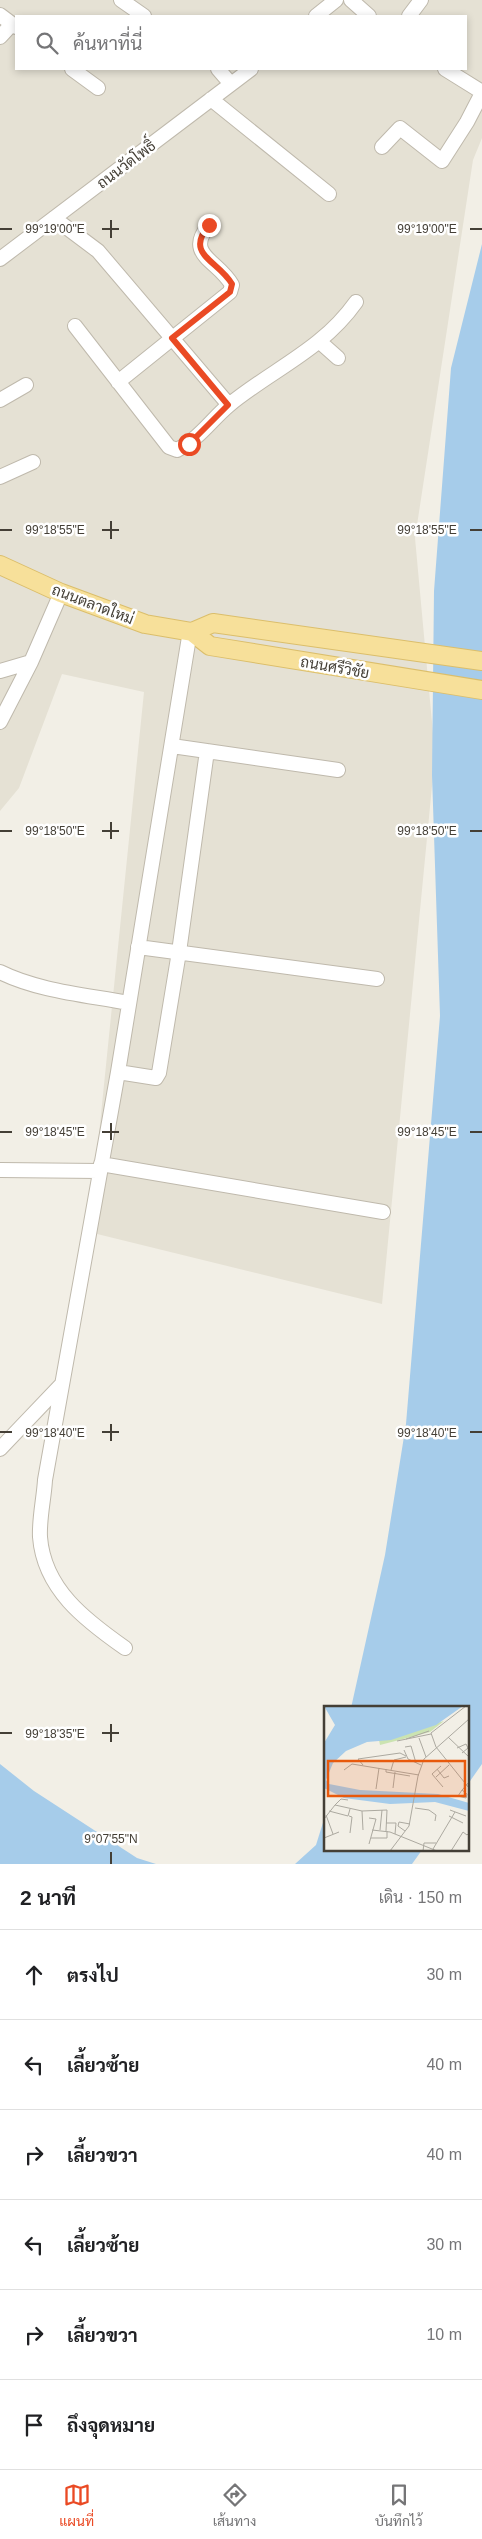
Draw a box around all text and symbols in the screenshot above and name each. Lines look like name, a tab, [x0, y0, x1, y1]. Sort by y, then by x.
search box	[15, 15, 467, 70]
icon: search	[33, 29, 61, 57]
text: ค้นหาที่นี่	[73, 33, 142, 54]
street label: ถนนวัดโพธิ์	[90, 131, 159, 192]
route end	[198, 214, 221, 237]
text: 99°19'00"E	[25, 222, 85, 236]
text: 99°19'00"E	[397, 222, 457, 236]
route start	[178, 433, 201, 456]
text: 99°18'55"E	[25, 523, 85, 537]
text: 99°18'55"E	[397, 523, 457, 537]
street label: ถนนตลาดใหม่	[50, 580, 137, 627]
street label: ถนนศรีวิชัย	[299, 652, 371, 681]
text: 99°18'50"E	[25, 824, 85, 838]
text: 99°18'50"E	[397, 824, 457, 838]
text: 99°18'45"E	[25, 1125, 85, 1139]
text: 99°18'45"E	[397, 1125, 457, 1139]
text: 99°18'40"E	[25, 1426, 85, 1440]
text: 99°18'40"E	[397, 1426, 457, 1440]
inset map	[324, 1706, 470, 1852]
text: 99°18'35"E	[25, 1727, 85, 1741]
text: 9°07'55"N	[84, 1832, 138, 1846]
text: 2 นาที	[20, 1886, 76, 1909]
text: เดิน · 150 m	[379, 1889, 462, 1906]
icon: ahead	[20, 1961, 48, 1989]
text: ตรงไป	[67, 1965, 119, 1986]
text: 30 m	[426, 1966, 462, 1983]
icon: left	[20, 2051, 48, 2079]
text: เลี้ยวซ้าย	[67, 2055, 139, 2076]
text: 40 m	[426, 2056, 462, 2073]
icon: right	[20, 2141, 48, 2169]
text: เลี้ยวขวา	[67, 2145, 138, 2166]
text: 40 m	[426, 2146, 462, 2163]
icon: left	[20, 2231, 48, 2259]
text: เลี้ยวซ้าย	[67, 2235, 139, 2256]
text: 30 m	[426, 2236, 462, 2253]
icon: right	[20, 2321, 48, 2349]
text: เลี้ยวขวา	[67, 2325, 138, 2346]
text: 10 m	[426, 2326, 462, 2343]
icon: arrive	[20, 2411, 48, 2439]
text: ถึงจุดหมาย	[67, 2415, 155, 2436]
tab: แผนที่	[59, 2481, 94, 2529]
tab: เส้นทาง	[213, 2481, 256, 2529]
tab: บันทึกไว้	[375, 2481, 423, 2529]

